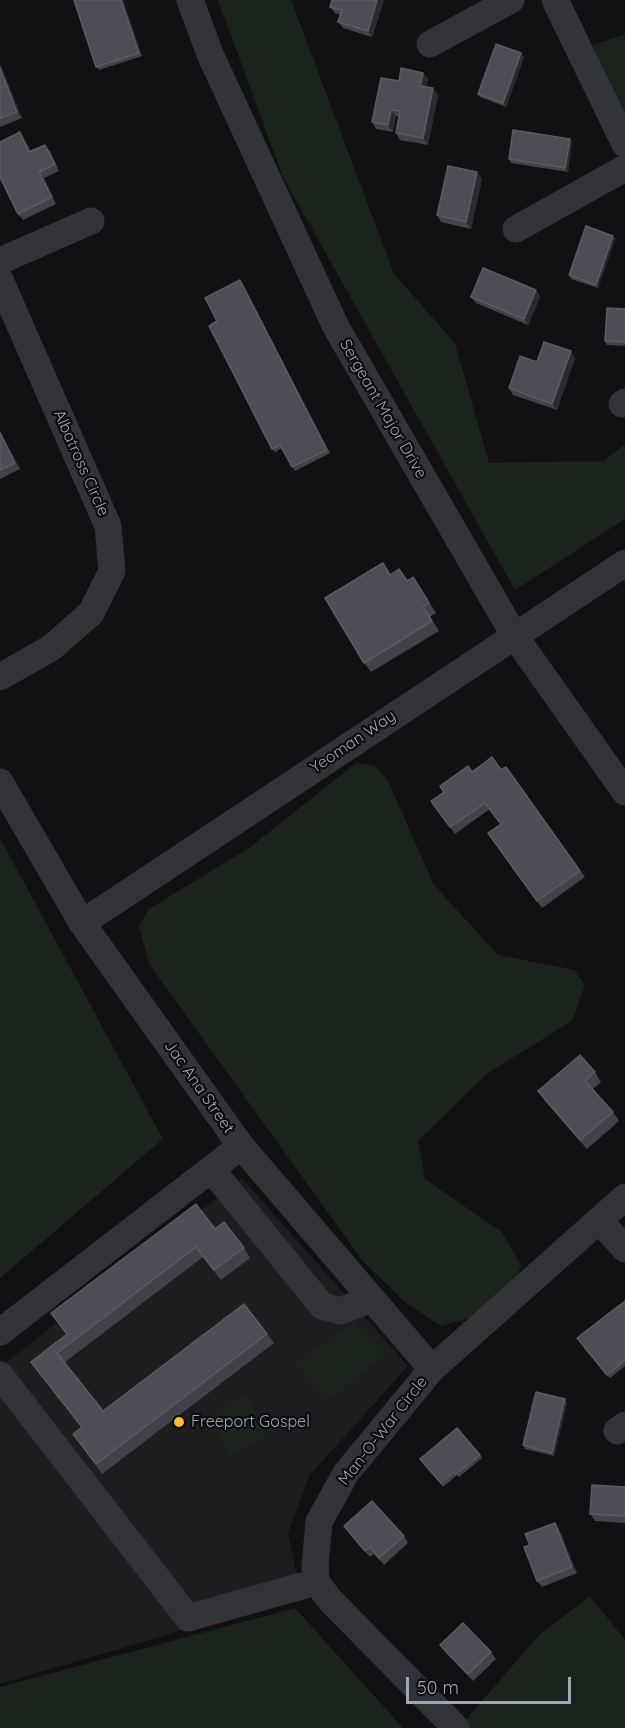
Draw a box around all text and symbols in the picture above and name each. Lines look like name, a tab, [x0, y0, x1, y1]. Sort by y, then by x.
street label: Sergeant Major Drive	[335, 336, 431, 482]
street label: Albatross Circle	[49, 407, 113, 519]
street label: Yeoman Way	[307, 706, 399, 778]
street label: Jac Ana Street	[160, 1037, 238, 1137]
street label: Man-O-War Circle	[335, 1373, 431, 1489]
place label: Freeport Gospel	[191, 1412, 310, 1432]
marker: Freeport Gospel	[172, 1415, 186, 1429]
scale bar	[409, 1665, 574, 1703]
text: 50 m	[417, 1676, 459, 1699]

